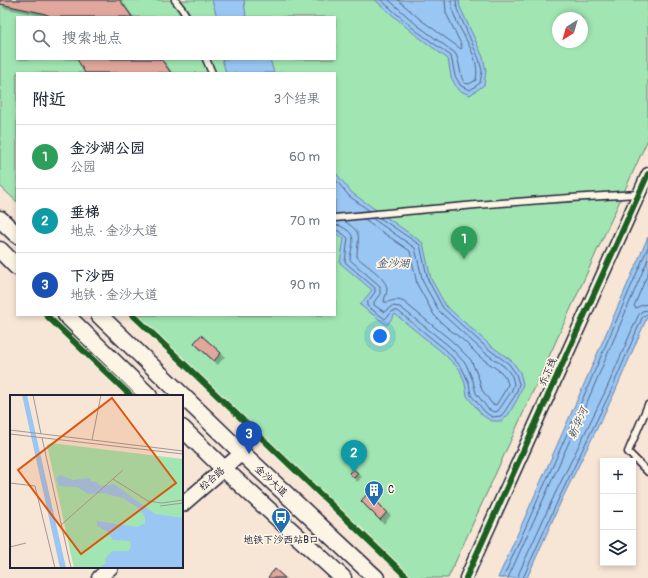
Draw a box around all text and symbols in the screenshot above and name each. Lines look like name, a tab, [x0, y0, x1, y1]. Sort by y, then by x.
north arrow	[552, 12, 588, 48]
search box	[16, 16, 336, 60]
icon: search	[30, 27, 52, 49]
text: 搜索地点	[62, 29, 122, 48]
text: 附近	[32, 89, 66, 110]
text: 3个结果	[274, 91, 320, 107]
text: 金沙湖公园	[70, 139, 145, 158]
text: 1	[42, 149, 48, 165]
text: 60 m	[289, 149, 320, 165]
text: 公园	[70, 159, 96, 175]
text: 垂梯	[70, 203, 100, 222]
text: 2	[41, 213, 49, 229]
text: 70 m	[290, 213, 320, 229]
text: 地点 · 金沙大道	[70, 223, 158, 239]
pin: 1	[451, 226, 477, 259]
water label: 金沙湖	[377, 257, 410, 270]
text: 下沙西	[70, 267, 115, 286]
text: 3	[41, 277, 49, 293]
text: 90 m	[290, 277, 320, 293]
text: 地铁 · 金沙大道	[70, 287, 158, 303]
your location	[370, 326, 390, 346]
street label: 乔下线	[536, 356, 560, 388]
inset map	[10, 395, 183, 568]
water label: 新华河	[565, 403, 591, 441]
pin: 3	[236, 421, 262, 454]
pin: 2	[341, 440, 367, 473]
map controls	[600, 458, 636, 566]
button: +	[600, 458, 636, 494]
street label: 金沙大道	[252, 463, 290, 499]
street label: 松合路	[197, 465, 227, 493]
building icon: C	[363, 479, 385, 507]
place label: C	[388, 484, 394, 496]
button: −	[600, 494, 636, 530]
bus stop icon: 地铁下沙西站B口	[270, 506, 292, 534]
button: layers	[600, 530, 636, 566]
place label: 地铁下沙西站B口	[243, 534, 319, 546]

